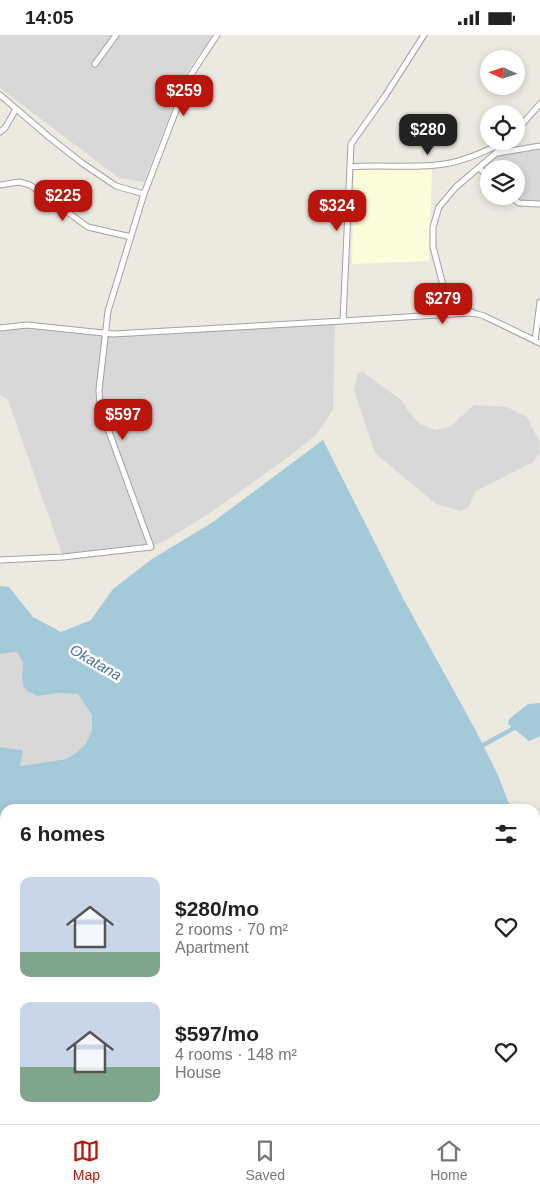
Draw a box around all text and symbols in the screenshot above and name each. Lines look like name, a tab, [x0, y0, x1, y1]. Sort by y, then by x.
text: 14:05	[25, 7, 74, 28]
north arrow	[480, 50, 525, 95]
map controls	[480, 50, 525, 205]
pin: $259	[154, 74, 214, 117]
text: $259	[166, 82, 202, 99]
button: locate	[480, 105, 525, 150]
pin: $280	[398, 113, 458, 156]
text: $280	[410, 121, 446, 138]
button: layers	[480, 160, 525, 205]
pin: $225	[33, 179, 93, 222]
text: $225	[45, 187, 81, 204]
pin: $324	[307, 189, 367, 232]
text: $324	[319, 197, 355, 214]
pin: $279	[413, 283, 473, 325]
text: $279	[425, 290, 461, 307]
pin: $597	[93, 399, 153, 441]
text: $597	[105, 406, 141, 423]
water label: Okatana	[67, 640, 125, 684]
icon: filters	[492, 820, 520, 848]
text: 6 homes	[20, 822, 105, 845]
icon: home	[60, 897, 120, 957]
text: $280/mo	[175, 897, 259, 920]
icon: heart	[492, 913, 520, 941]
text: 2 rooms · 70 m²	[175, 921, 288, 938]
text: Apartment	[175, 939, 249, 956]
icon: home	[60, 1022, 120, 1082]
text: $597/mo	[175, 1022, 259, 1045]
icon: heart	[492, 1038, 520, 1066]
text: 4 rooms · 148 m²	[175, 1046, 297, 1063]
text: House	[175, 1064, 221, 1081]
tab: Map	[72, 1137, 100, 1183]
tab: Saved	[245, 1137, 285, 1183]
tab: Home	[430, 1137, 467, 1183]

